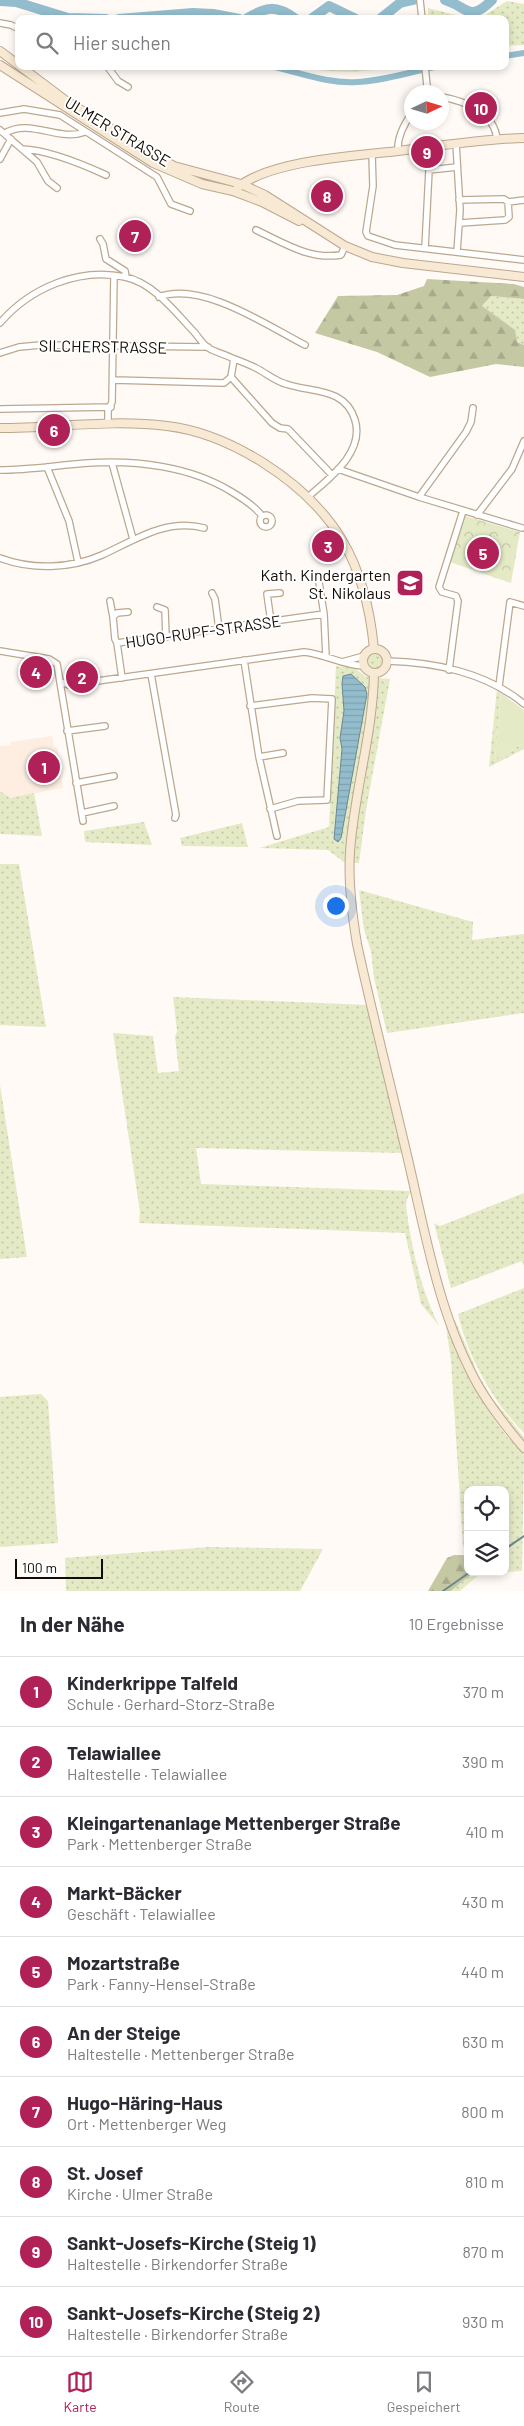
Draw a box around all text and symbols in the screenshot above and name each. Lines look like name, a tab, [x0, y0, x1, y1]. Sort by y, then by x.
search box	[15, 15, 509, 70]
icon: search	[33, 29, 61, 57]
text: Hier suchen	[73, 31, 171, 54]
north arrow	[404, 85, 449, 130]
pin: 10	[465, 89, 497, 127]
street label: ULMER STRASSE	[62, 92, 174, 170]
pin: 9	[411, 133, 443, 171]
pin: 8	[311, 177, 343, 215]
pin: 7	[119, 217, 151, 255]
street label: SILCHERSTRASSE	[39, 335, 167, 357]
pin: 6	[38, 411, 70, 449]
pin: 3	[312, 527, 344, 565]
pin: 5	[467, 534, 499, 572]
place label: Kath. Kindergarten St. Nikolaus	[261, 565, 391, 602]
school or university icon: Kath. Kindergarten St. Nikolaus	[395, 568, 425, 598]
street label: HUGO-RUPF-STRASSE	[124, 611, 282, 651]
pin: 4	[20, 653, 52, 691]
pin: 2	[66, 658, 98, 696]
pin: 1	[28, 748, 60, 786]
your location	[323, 893, 349, 919]
map controls	[464, 1486, 509, 1576]
button: locate	[464, 1486, 509, 1531]
button: layers	[464, 1531, 509, 1576]
scale bar	[15, 1556, 102, 1579]
text: 100 m	[22, 1559, 57, 1576]
text: In der Nähe	[20, 1611, 125, 1636]
text: 10 Ergebnisse	[409, 1614, 504, 1633]
text: Kinderkrippe Talfeld	[67, 1671, 238, 1694]
text: 1	[33, 1682, 39, 1701]
text: 370 m	[463, 1682, 504, 1701]
text: Schule · Gerhard-Storz-Straße	[67, 1694, 275, 1713]
text: Telawiallee	[67, 1741, 161, 1764]
text: 2	[32, 1752, 40, 1771]
text: 390 m	[462, 1752, 504, 1771]
text: Haltestelle · Telawiallee	[67, 1764, 227, 1783]
text: Kleingartenanlage Mettenberger Straße	[67, 1811, 401, 1834]
text: 3	[32, 1822, 40, 1841]
text: 410 m	[466, 1822, 504, 1841]
text: Park · Mettenberger Straße	[67, 1834, 252, 1853]
text: Markt-Bäcker	[67, 1881, 182, 1904]
text: 4	[31, 1892, 41, 1911]
text: 430 m	[461, 1892, 504, 1911]
text: Geschäft · Telawiallee	[67, 1904, 216, 1923]
text: Mozartstraße	[67, 1951, 180, 1974]
text: 5	[32, 1962, 40, 1981]
text: 440 m	[461, 1962, 504, 1981]
text: Park · Fanny-Hensel-Straße	[67, 1974, 256, 1993]
text: An der Steige	[67, 2021, 181, 2044]
text: 6	[32, 2032, 40, 2051]
text: 630 m	[462, 2032, 504, 2051]
text: Haltestelle · Mettenberger Straße	[67, 2044, 295, 2063]
text: Hugo-Häring-Haus	[67, 2091, 223, 2114]
text: 7	[32, 2102, 40, 2121]
text: 800 m	[461, 2102, 504, 2121]
text: Ort · Mettenberger Weg	[67, 2114, 226, 2133]
text: St. Josef	[67, 2161, 143, 2184]
text: 8	[32, 2172, 40, 2191]
text: 810 m	[465, 2172, 504, 2191]
text: Kirche · Ulmer Straße	[67, 2184, 213, 2203]
text: Sankt-Josefs-Kirche (Steig 1)	[67, 2231, 316, 2254]
text: 9	[32, 2242, 40, 2261]
text: 870 m	[463, 2242, 504, 2261]
text: Haltestelle · Birkendorfer Straße	[67, 2254, 288, 2273]
text: Sankt-Josefs-Kirche (Steig 2)	[67, 2301, 320, 2324]
text: 10	[29, 2312, 43, 2331]
text: 930 m	[462, 2312, 504, 2331]
text: Haltestelle · Birkendorfer Straße	[67, 2324, 288, 2343]
tab: Karte	[63, 2368, 97, 2415]
tab: Route	[224, 2368, 260, 2415]
tab: Gespeichert	[387, 2368, 461, 2415]

